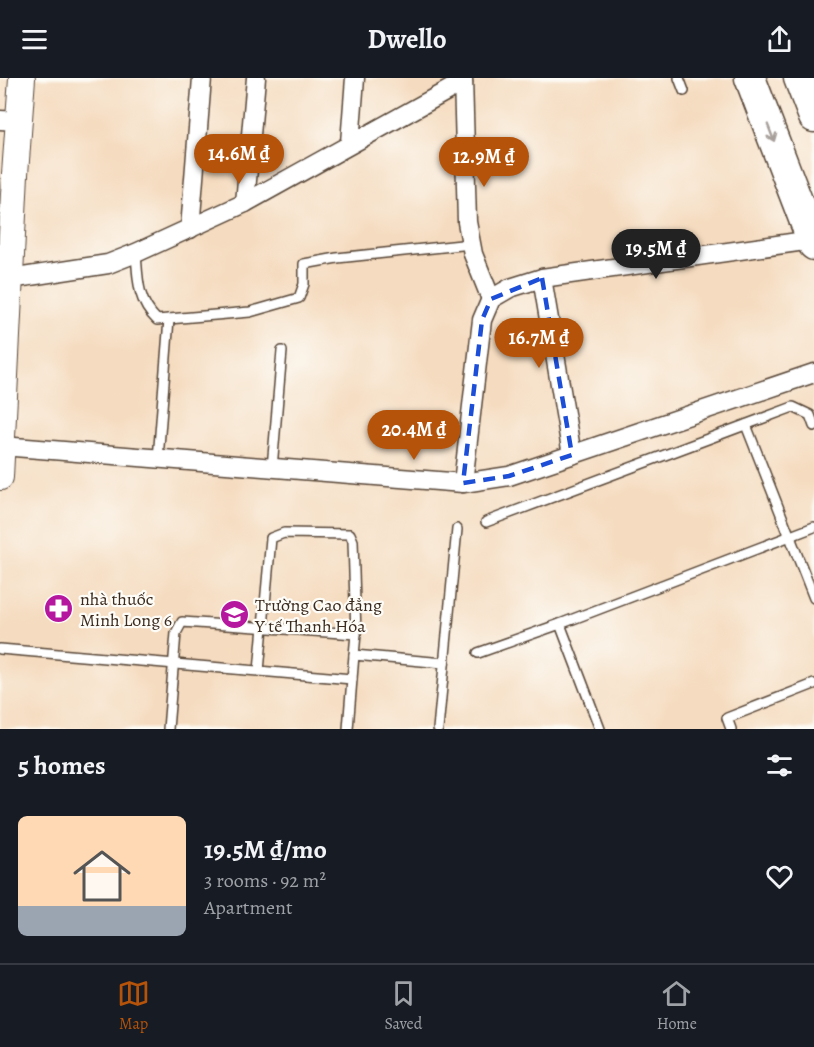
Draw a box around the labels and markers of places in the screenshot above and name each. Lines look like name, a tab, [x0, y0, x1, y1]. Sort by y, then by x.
pin: 14.6M ₫	[184, 134, 294, 185]
pin: 12.9M ₫	[429, 137, 539, 188]
pin: 19.5M ₫	[601, 229, 711, 280]
pin: 16.7M ₫	[484, 318, 594, 369]
pin: 20.4M ₫	[359, 410, 469, 461]
place label: nhà thuốc Minh Long 6	[80, 587, 172, 632]
pharmacy icon: nhà thuốc Minh Long 6	[43, 593, 75, 625]
place label: Trường Cao đẳng Y tế Thanh Hóa	[254, 593, 382, 638]
school or university icon: Trường Cao đẳng Y tế Thanh Hóa	[218, 599, 250, 631]

